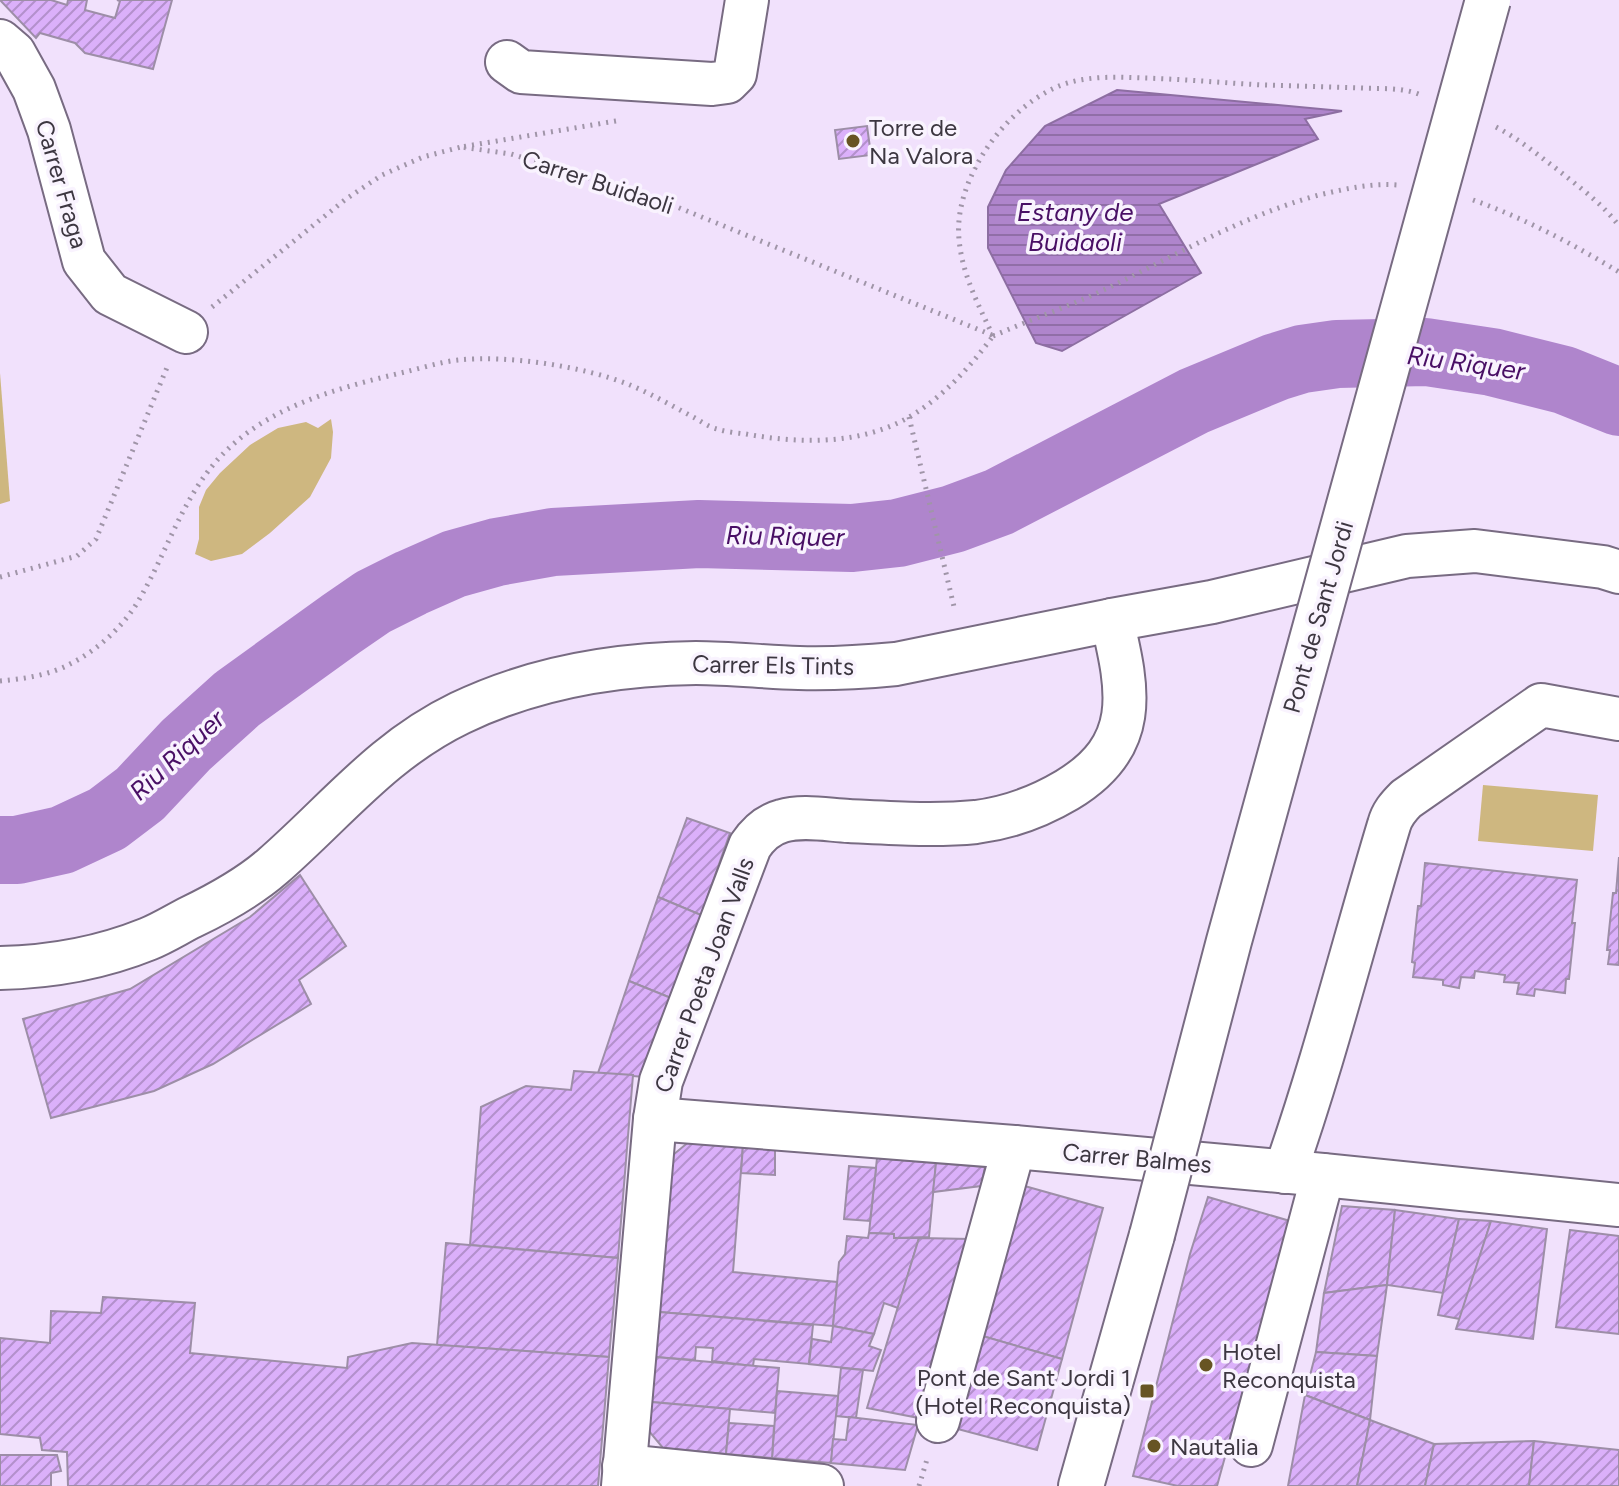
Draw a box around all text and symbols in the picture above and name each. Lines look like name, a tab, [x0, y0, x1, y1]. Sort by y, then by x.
place label: Torre de Na Valora	[869, 113, 973, 170]
street label: Carrer Fraga	[30, 116, 94, 252]
marker: Torre de Na Valora	[844, 132, 862, 150]
street label: Carrer Buidaoli	[519, 144, 677, 220]
water label: Estany de Buidaoli	[1017, 196, 1133, 258]
water label: Riu Riquer	[1405, 339, 1528, 387]
street label: Pont de Sant Jordi	[1277, 518, 1359, 716]
water label: Riu Riquer	[725, 519, 846, 553]
street label: Carrer Els Tints	[692, 649, 854, 681]
water label: Riu Riquer	[123, 702, 232, 807]
street label: Carrer Poeta Joan Valls	[648, 853, 760, 1097]
street label: Carrer Balmes	[1061, 1137, 1213, 1179]
place label: Hotel Reconquista	[1222, 1337, 1356, 1394]
marker: Hotel Reconquista	[1197, 1356, 1215, 1374]
place label: Pont de Sant Jordi 1 (Hotel Reconquista)	[915, 1363, 1131, 1420]
marker: Pont de Sant Jordi 1 (Hotel Reconquista)	[1138, 1382, 1156, 1400]
place label: Nautalia	[1170, 1432, 1259, 1461]
marker: Nautalia	[1145, 1437, 1163, 1455]

